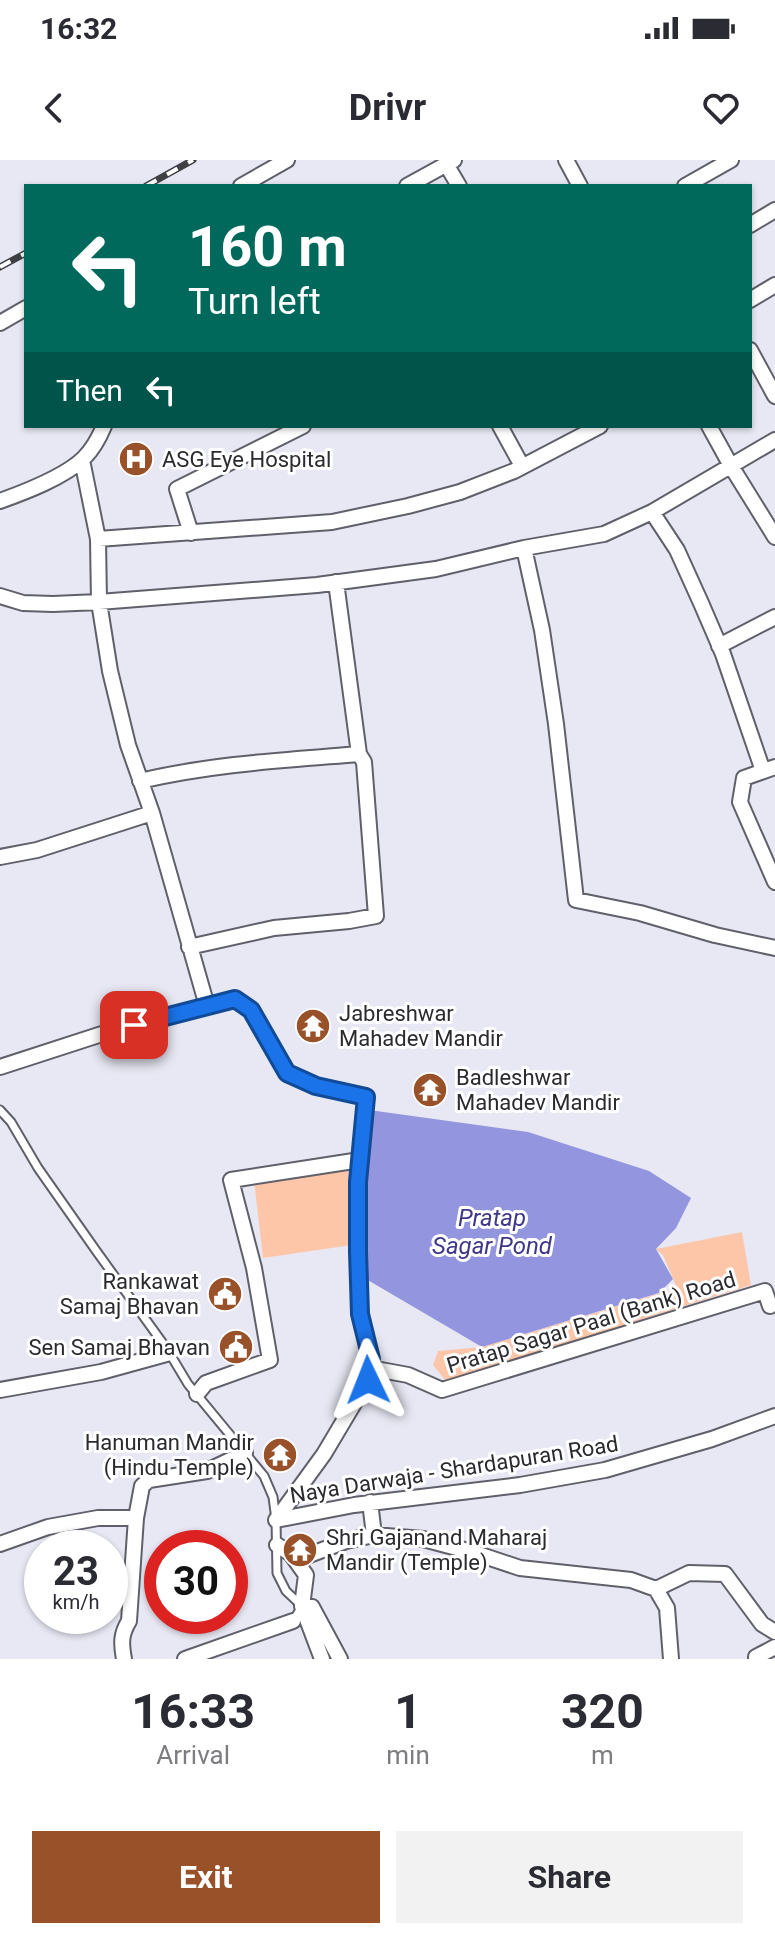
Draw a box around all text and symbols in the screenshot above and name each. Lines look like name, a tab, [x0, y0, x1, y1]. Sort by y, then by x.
text: 16:32	[40, 11, 117, 46]
icon: back	[32, 86, 76, 130]
icon: heart	[699, 86, 743, 130]
text: Drivr	[349, 87, 426, 129]
text: 160 m	[188, 214, 347, 280]
icon: left	[56, 216, 160, 320]
text: Turn left	[188, 281, 321, 323]
icon: left	[139, 368, 183, 412]
text: Then	[56, 373, 123, 408]
hospital icon: ASG Eye Hospital	[117, 440, 155, 478]
place label: ASG Eye Hospital	[162, 447, 331, 472]
pin	[100, 991, 168, 1059]
place label: Jabreshwar Mahadev Mandir	[339, 1001, 503, 1051]
icon: arrive	[112, 1003, 156, 1047]
temple icon: Jabreshwar Mahadev Mandir	[294, 1007, 332, 1045]
place label: Badleshwar Mahadev Mandir	[456, 1065, 620, 1115]
temple icon: Badleshwar Mahadev Mandir	[411, 1071, 449, 1109]
water label: Pratap Sagar Pond	[432, 1204, 553, 1260]
street label: Pratap Sagar Paal (Bank) Road	[444, 1267, 739, 1379]
place label: Rankawat Samaj Bhavan	[60, 1269, 199, 1319]
public building icon: Rankawat Samaj Bhavan	[206, 1275, 244, 1313]
public building icon: Sen Samaj Bhavan	[217, 1328, 255, 1366]
place label: Sen Samaj Bhavan	[28, 1335, 210, 1360]
position arrow	[326, 1338, 410, 1422]
place label: Hanuman Mandir (Hindu Temple)	[85, 1430, 255, 1481]
street label: Naya Darwaja - Shardapuran Road	[288, 1431, 620, 1508]
temple icon: Hanuman Mandir (Hindu Temple)	[261, 1436, 299, 1474]
place label: Shri Gajanand Maharaj Mandir (Temple)	[326, 1525, 547, 1576]
speed limit sign: 30	[144, 1530, 248, 1634]
temple icon: Shri Gajanand Maharaj Mandir (Temple)	[281, 1531, 319, 1569]
text: 23	[53, 1548, 99, 1595]
text: km/h	[53, 1590, 99, 1614]
text: 16:33	[131, 1683, 255, 1740]
text: 1	[394, 1683, 422, 1740]
text: 320	[561, 1683, 644, 1740]
text: Arrival	[156, 1740, 230, 1770]
text: min	[386, 1740, 430, 1770]
text: m	[591, 1740, 614, 1770]
button: Exit	[32, 1831, 380, 1923]
button: Share	[396, 1831, 743, 1923]

